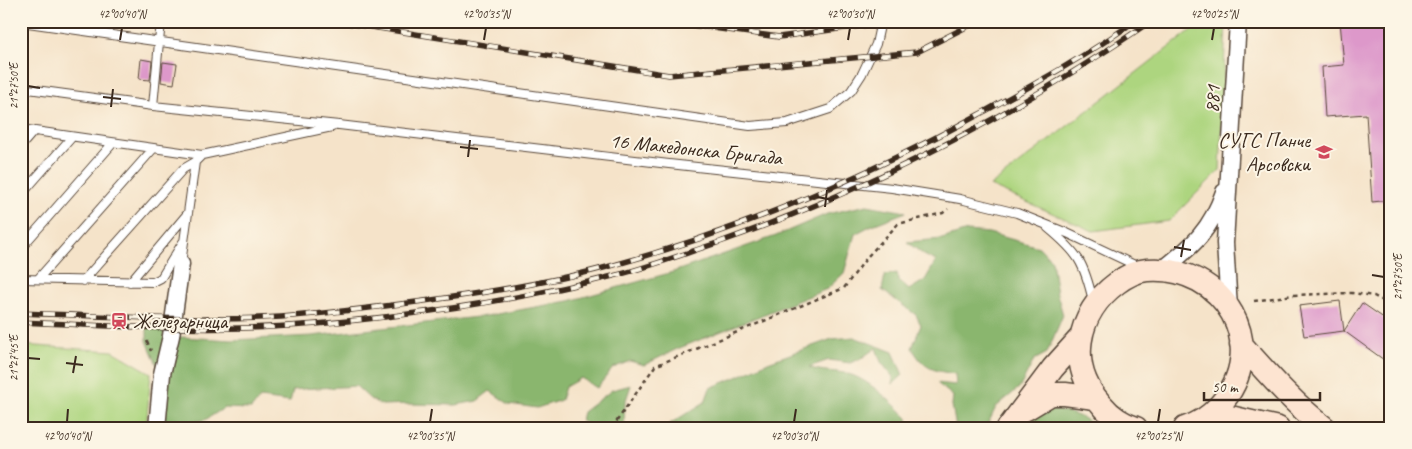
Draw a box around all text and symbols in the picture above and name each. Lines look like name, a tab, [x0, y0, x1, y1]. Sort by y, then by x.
text: 42°00'40"N	[98, 6, 147, 22]
text: 42°00'35"N	[462, 6, 511, 22]
text: 42°00'30"N	[826, 6, 875, 22]
text: 42°00'25"N	[1190, 6, 1239, 22]
text: 21°27'50"E	[6, 61, 22, 109]
street label: 881	[1198, 83, 1226, 114]
street label: 16 Македонска Бригада	[608, 127, 785, 171]
place label: СУГС Панче Арсовски	[1218, 127, 1312, 177]
school or university icon: СУГС Панче Арсовски	[1314, 142, 1334, 162]
text: 21°27'50"E	[1390, 252, 1406, 300]
place label: Железарница	[133, 308, 229, 334]
station icon: Железарница	[109, 311, 129, 331]
text: 21°27'45"E	[6, 333, 22, 381]
scale bar	[1204, 369, 1321, 401]
text: 50 m	[1212, 378, 1239, 397]
text: 42°00'40"N	[43, 428, 92, 444]
text: 42°00'35"N	[406, 428, 455, 444]
text: 42°00'30"N	[770, 428, 819, 444]
text: 42°00'25"N	[1134, 428, 1183, 444]

